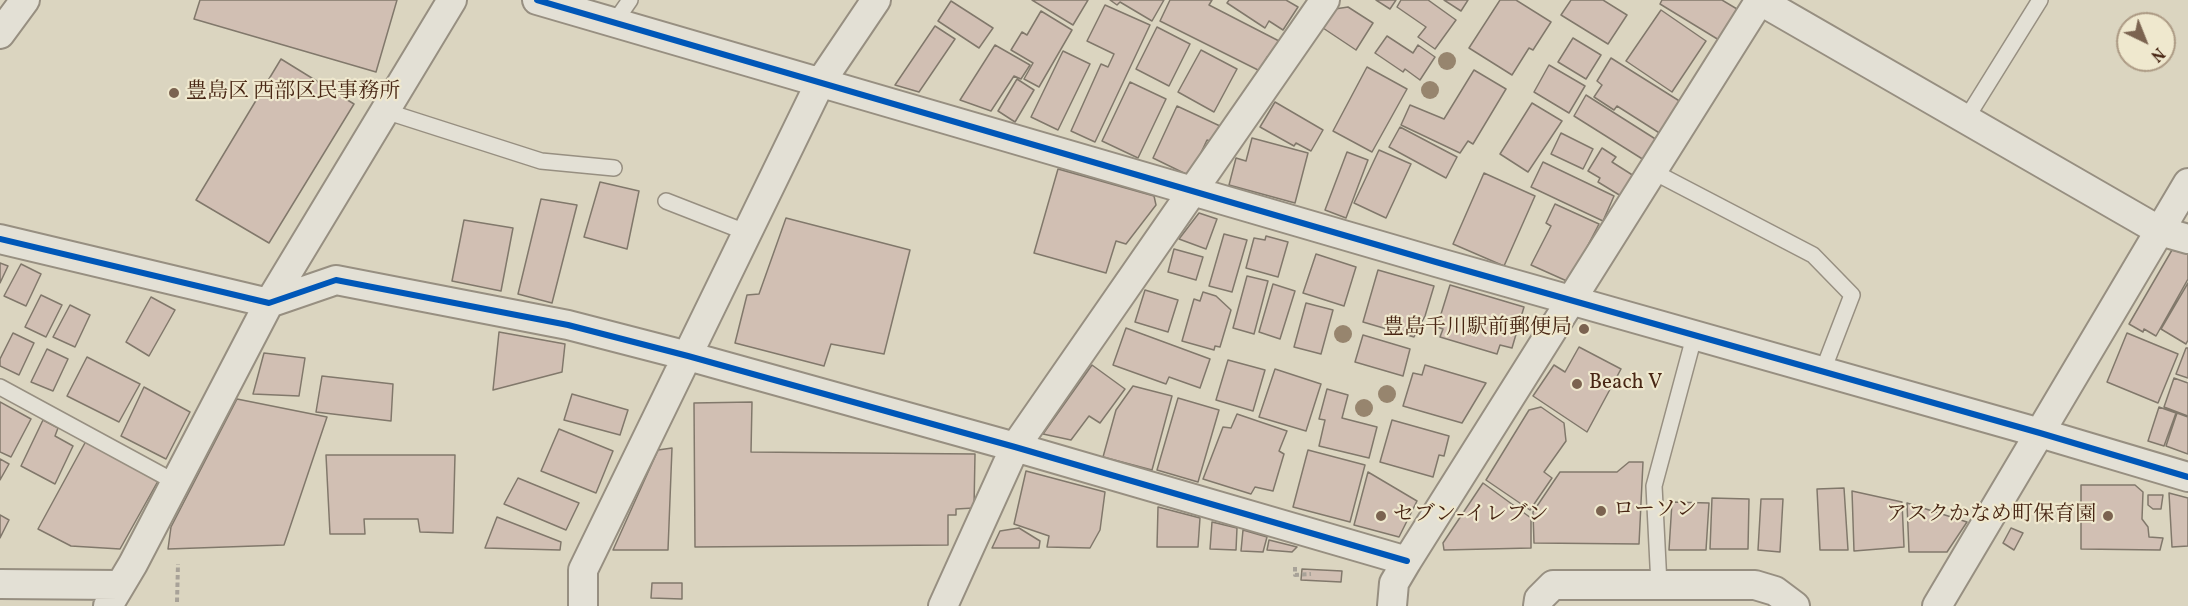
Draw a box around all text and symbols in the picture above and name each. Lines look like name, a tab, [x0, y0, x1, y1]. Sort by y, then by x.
north arrow	[2116, 12, 2176, 72]
text: N	[2145, 42, 2169, 66]
place label: 豊島区 西部区民事務所	[186, 80, 400, 106]
marker: 豊島区 西部区民事務所	[167, 86, 181, 100]
place label: 豊島千川駅前郵便局	[1383, 316, 1572, 342]
marker: 豊島千川駅前郵便局	[1577, 322, 1591, 336]
place label: Beach V	[1589, 371, 1662, 397]
marker: Beach V	[1570, 377, 1584, 391]
place label: ローソン	[1613, 498, 1697, 524]
place label: セブン-イレブン	[1393, 503, 1549, 529]
place label: アスクかなめ町保育園	[1886, 503, 2096, 529]
marker: ローソン	[1594, 504, 1608, 518]
marker: セブン-イレブン	[1374, 509, 1388, 523]
marker: アスクかなめ町保育園	[2101, 509, 2115, 523]

